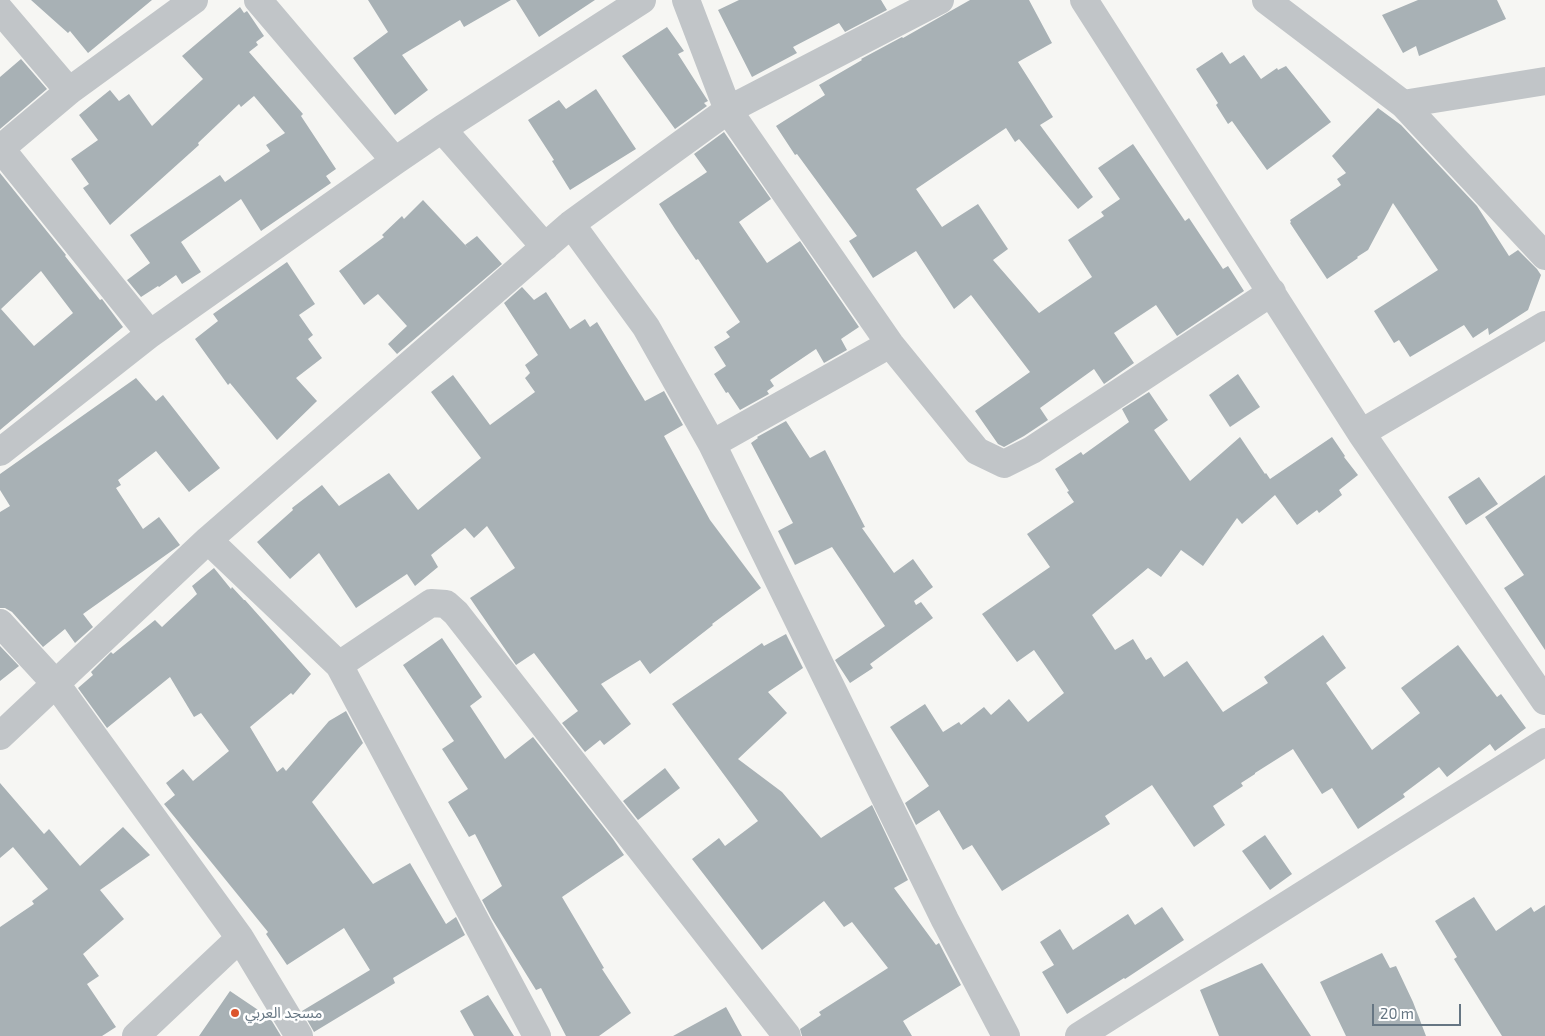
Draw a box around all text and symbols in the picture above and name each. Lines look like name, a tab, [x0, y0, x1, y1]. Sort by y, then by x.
scale bar	[1375, 994, 1464, 1026]
place label: مسجد العربي	[245, 1004, 322, 1022]
text: 20 m	[1380, 1004, 1414, 1022]
marker: مسجد العربي	[229, 1007, 241, 1019]

